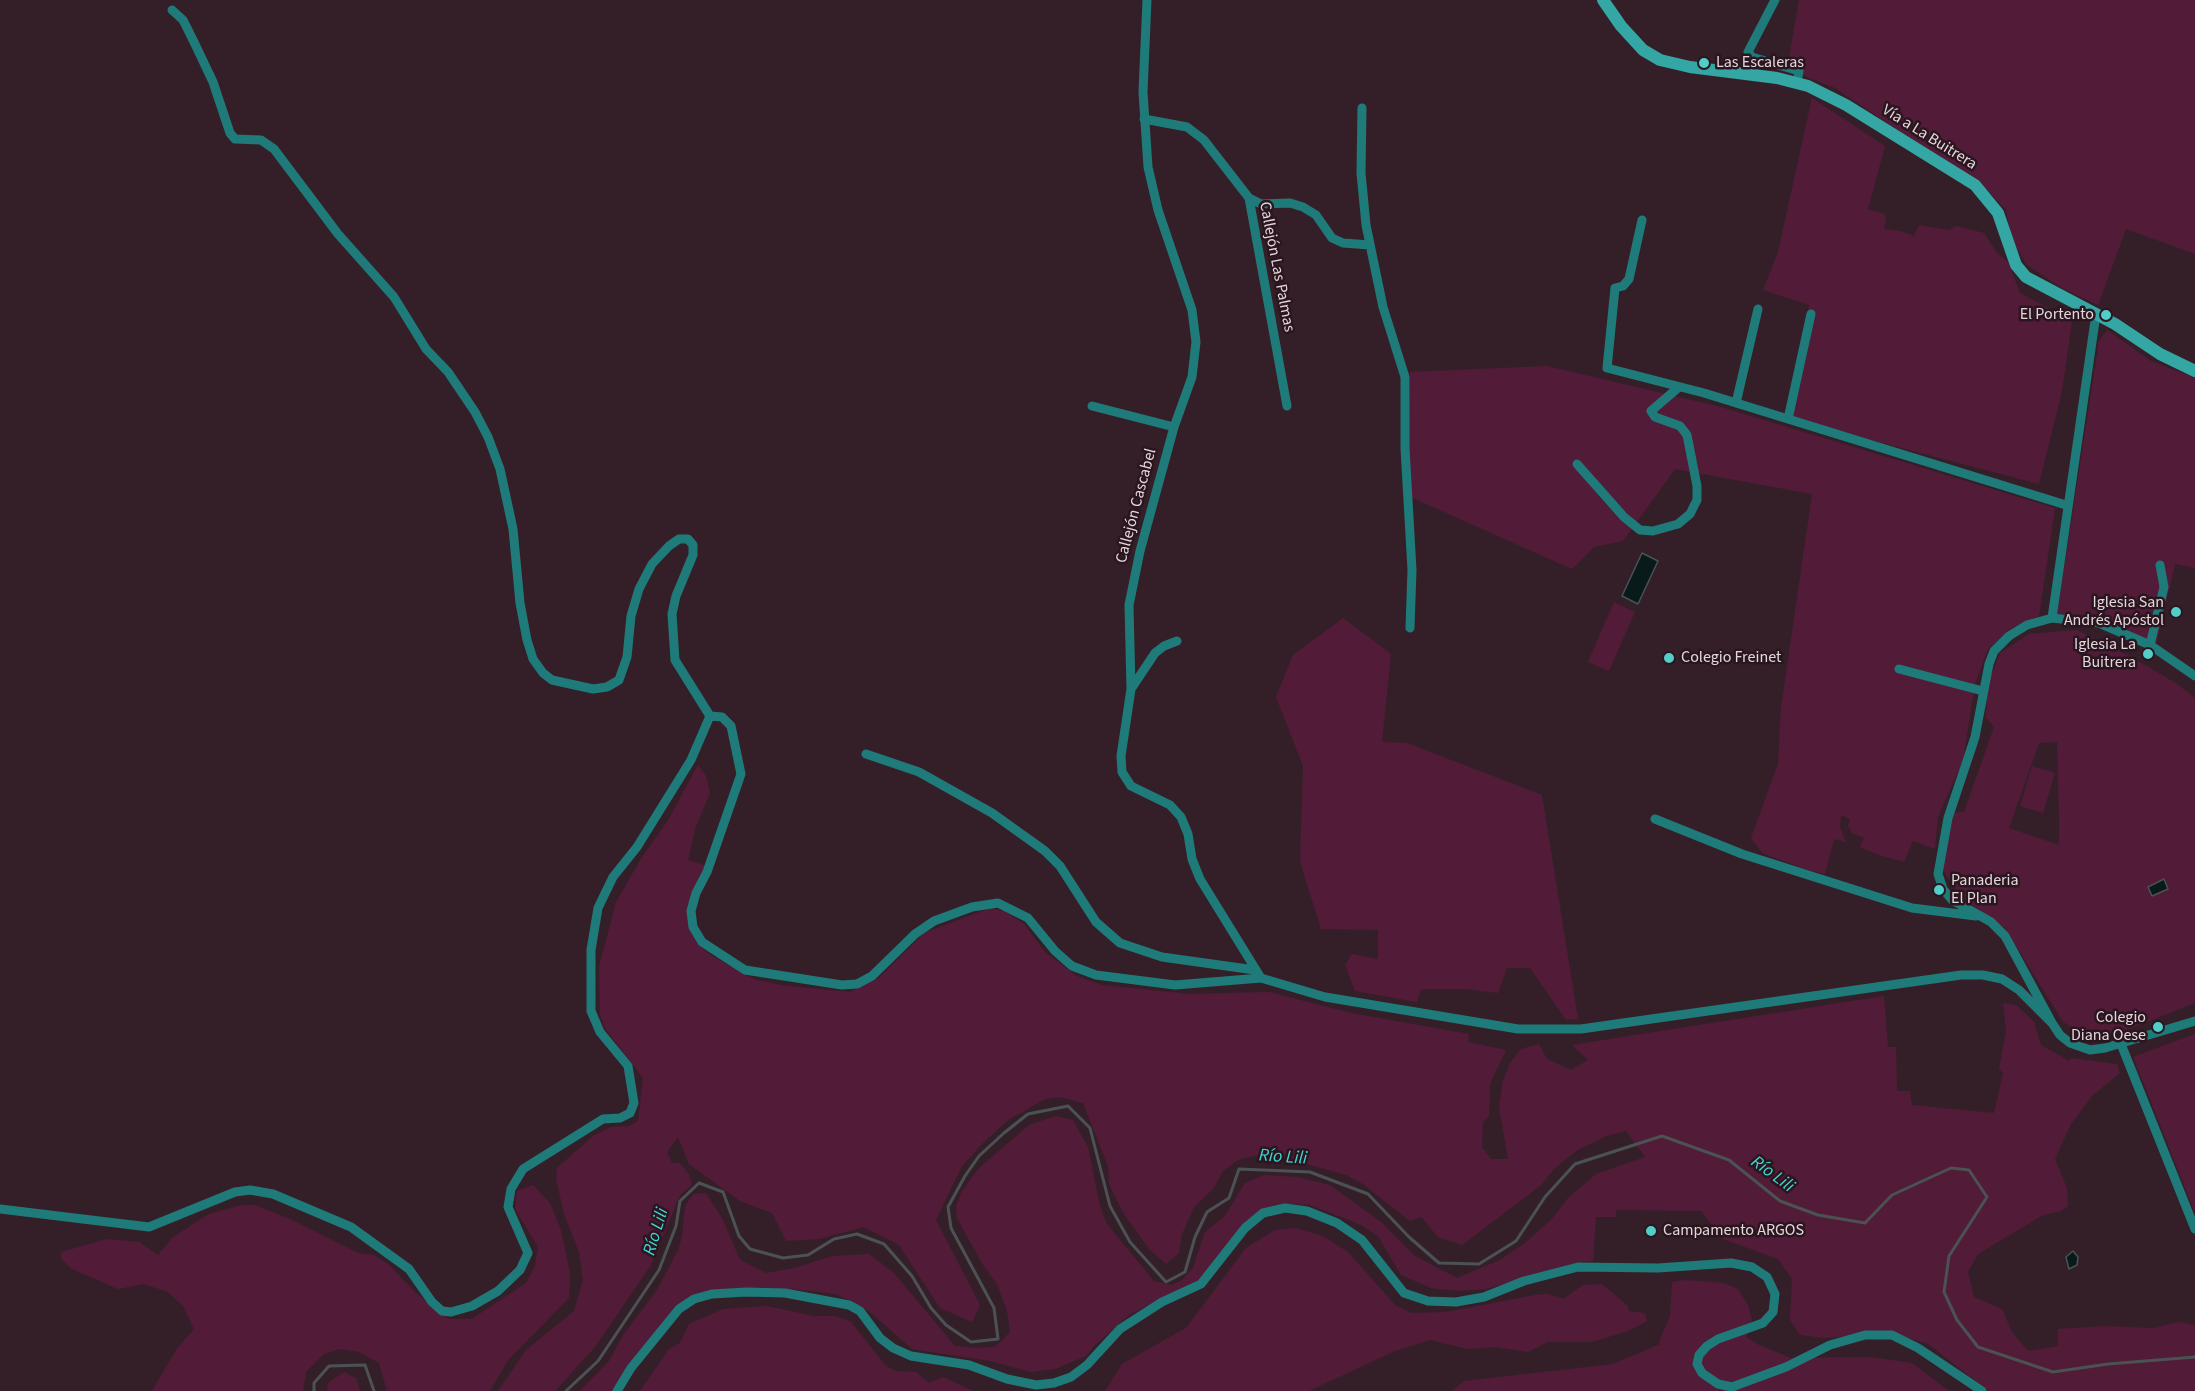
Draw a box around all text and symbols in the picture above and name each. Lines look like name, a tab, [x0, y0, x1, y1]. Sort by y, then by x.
place label: Las Escaleras	[1716, 53, 1804, 73]
marker: Las Escaleras	[1697, 56, 1711, 70]
street label: Vía a La Buitrera	[1878, 101, 1980, 175]
street label: Callejón Las Palmas	[1254, 200, 1298, 334]
place label: El Portento	[2020, 305, 2094, 325]
marker: El Portento	[2099, 308, 2113, 322]
street label: Callejón Cascabel	[1112, 447, 1162, 565]
place label: Iglesia San Andrés Apóstol	[2064, 593, 2164, 631]
marker: Iglesia San Andrés Apóstol	[2169, 605, 2183, 619]
place label: Iglesia La Buitrera	[2074, 635, 2136, 673]
marker: Iglesia La Buitrera	[2141, 647, 2155, 661]
place label: Colegio Freinet	[1681, 648, 1781, 668]
marker: Colegio Freinet	[1662, 651, 1676, 665]
place label: Panaderia El Plan	[1951, 871, 2019, 909]
marker: Panaderia El Plan	[1932, 883, 1946, 897]
place label: Colegio Diana Oese	[2071, 1008, 2146, 1046]
marker: Colegio Diana Oese	[2151, 1020, 2165, 1034]
water label: Río Lili	[1258, 1146, 1308, 1170]
water label: Río Lili	[1746, 1152, 1798, 1198]
water label: Río Lili	[640, 1206, 674, 1258]
place label: Campamento ARGOS	[1663, 1221, 1804, 1241]
marker: Campamento ARGOS	[1644, 1224, 1658, 1238]

